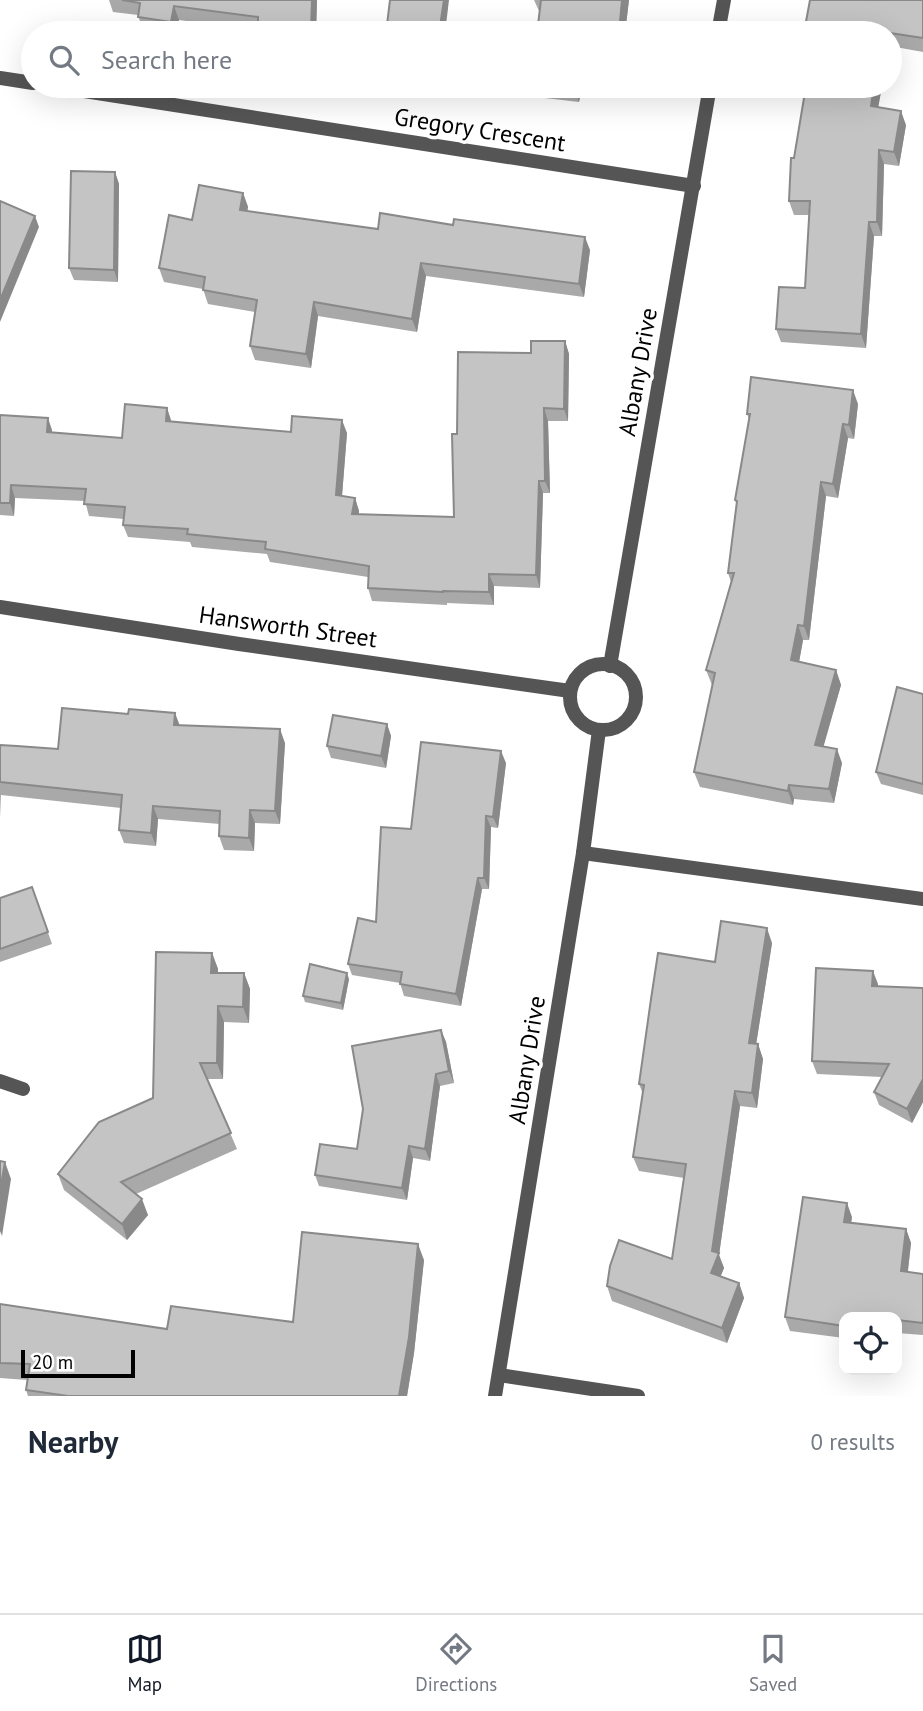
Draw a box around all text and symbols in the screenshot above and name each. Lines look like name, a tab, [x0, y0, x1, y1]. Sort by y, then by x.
search box	[21, 21, 902, 98]
icon: search	[45, 41, 83, 79]
text: Search here	[101, 43, 232, 76]
street label: Gregory Crescent	[392, 101, 568, 158]
street label: Albany Drive	[611, 305, 664, 438]
street label: Hansworth Street	[197, 599, 379, 654]
street label: Albany Drive	[501, 994, 552, 1126]
map controls	[839, 1312, 902, 1375]
button: locate	[839, 1312, 902, 1375]
scale bar	[21, 1347, 135, 1379]
text: 20 m	[32, 1350, 73, 1374]
text: Nearby	[28, 1422, 118, 1461]
text: 0 results	[811, 1427, 895, 1456]
tab: Map	[126, 1630, 164, 1696]
tab: Directions	[415, 1630, 497, 1696]
tab: Saved	[749, 1630, 797, 1696]

